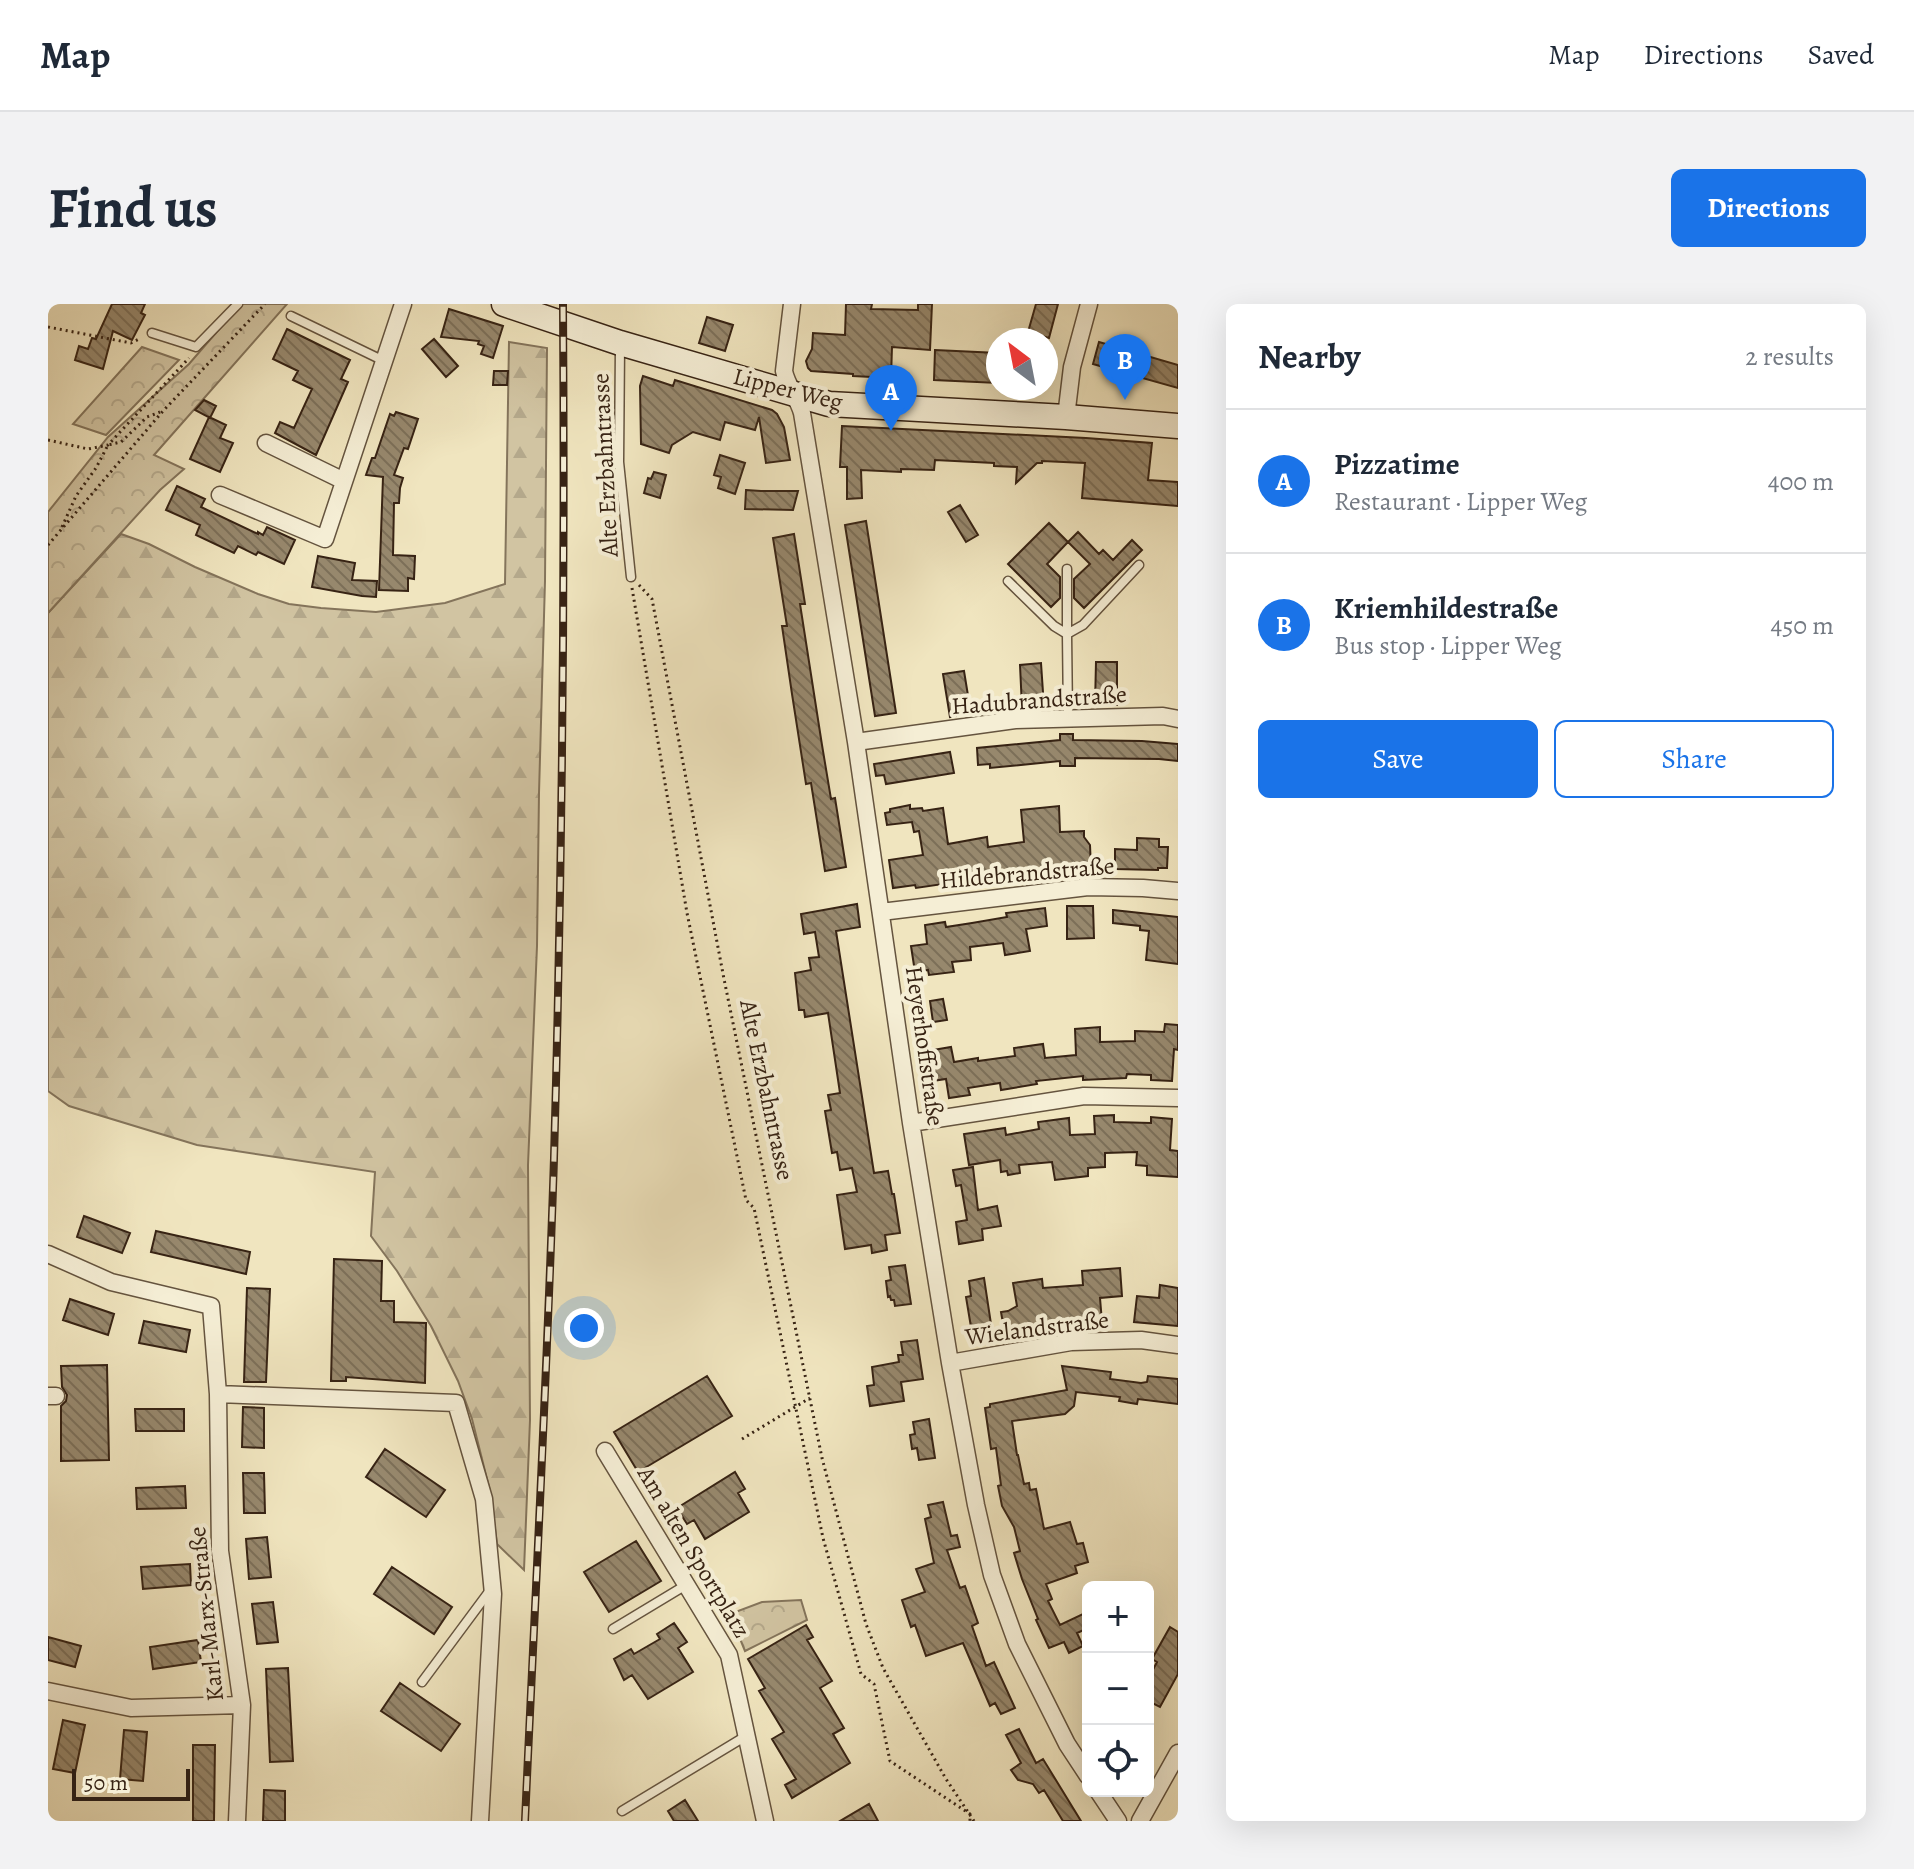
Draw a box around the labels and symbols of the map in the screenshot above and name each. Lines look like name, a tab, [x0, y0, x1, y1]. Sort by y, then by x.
north arrow	[986, 328, 1058, 400]
pin: B	[1099, 334, 1151, 400]
street label: Lipper Weg	[730, 360, 846, 418]
pin: A	[865, 365, 917, 431]
street label: Alte Erzbahntrasse	[584, 372, 626, 559]
street label: Hadubrandstraße	[950, 678, 1128, 722]
street label: Hildebrandstraße	[938, 849, 1116, 897]
street label: Heyerhoffstraße	[898, 964, 952, 1128]
street label: Alte Erzbahntrasse	[732, 996, 802, 1183]
street label: Wielandstraße	[962, 1303, 1111, 1353]
your location	[564, 1308, 604, 1348]
street label: Am alten Sportplatz	[630, 1459, 758, 1644]
street label: Karl-Marx-Straße	[181, 1525, 231, 1703]
scale bar	[72, 1765, 190, 1801]

